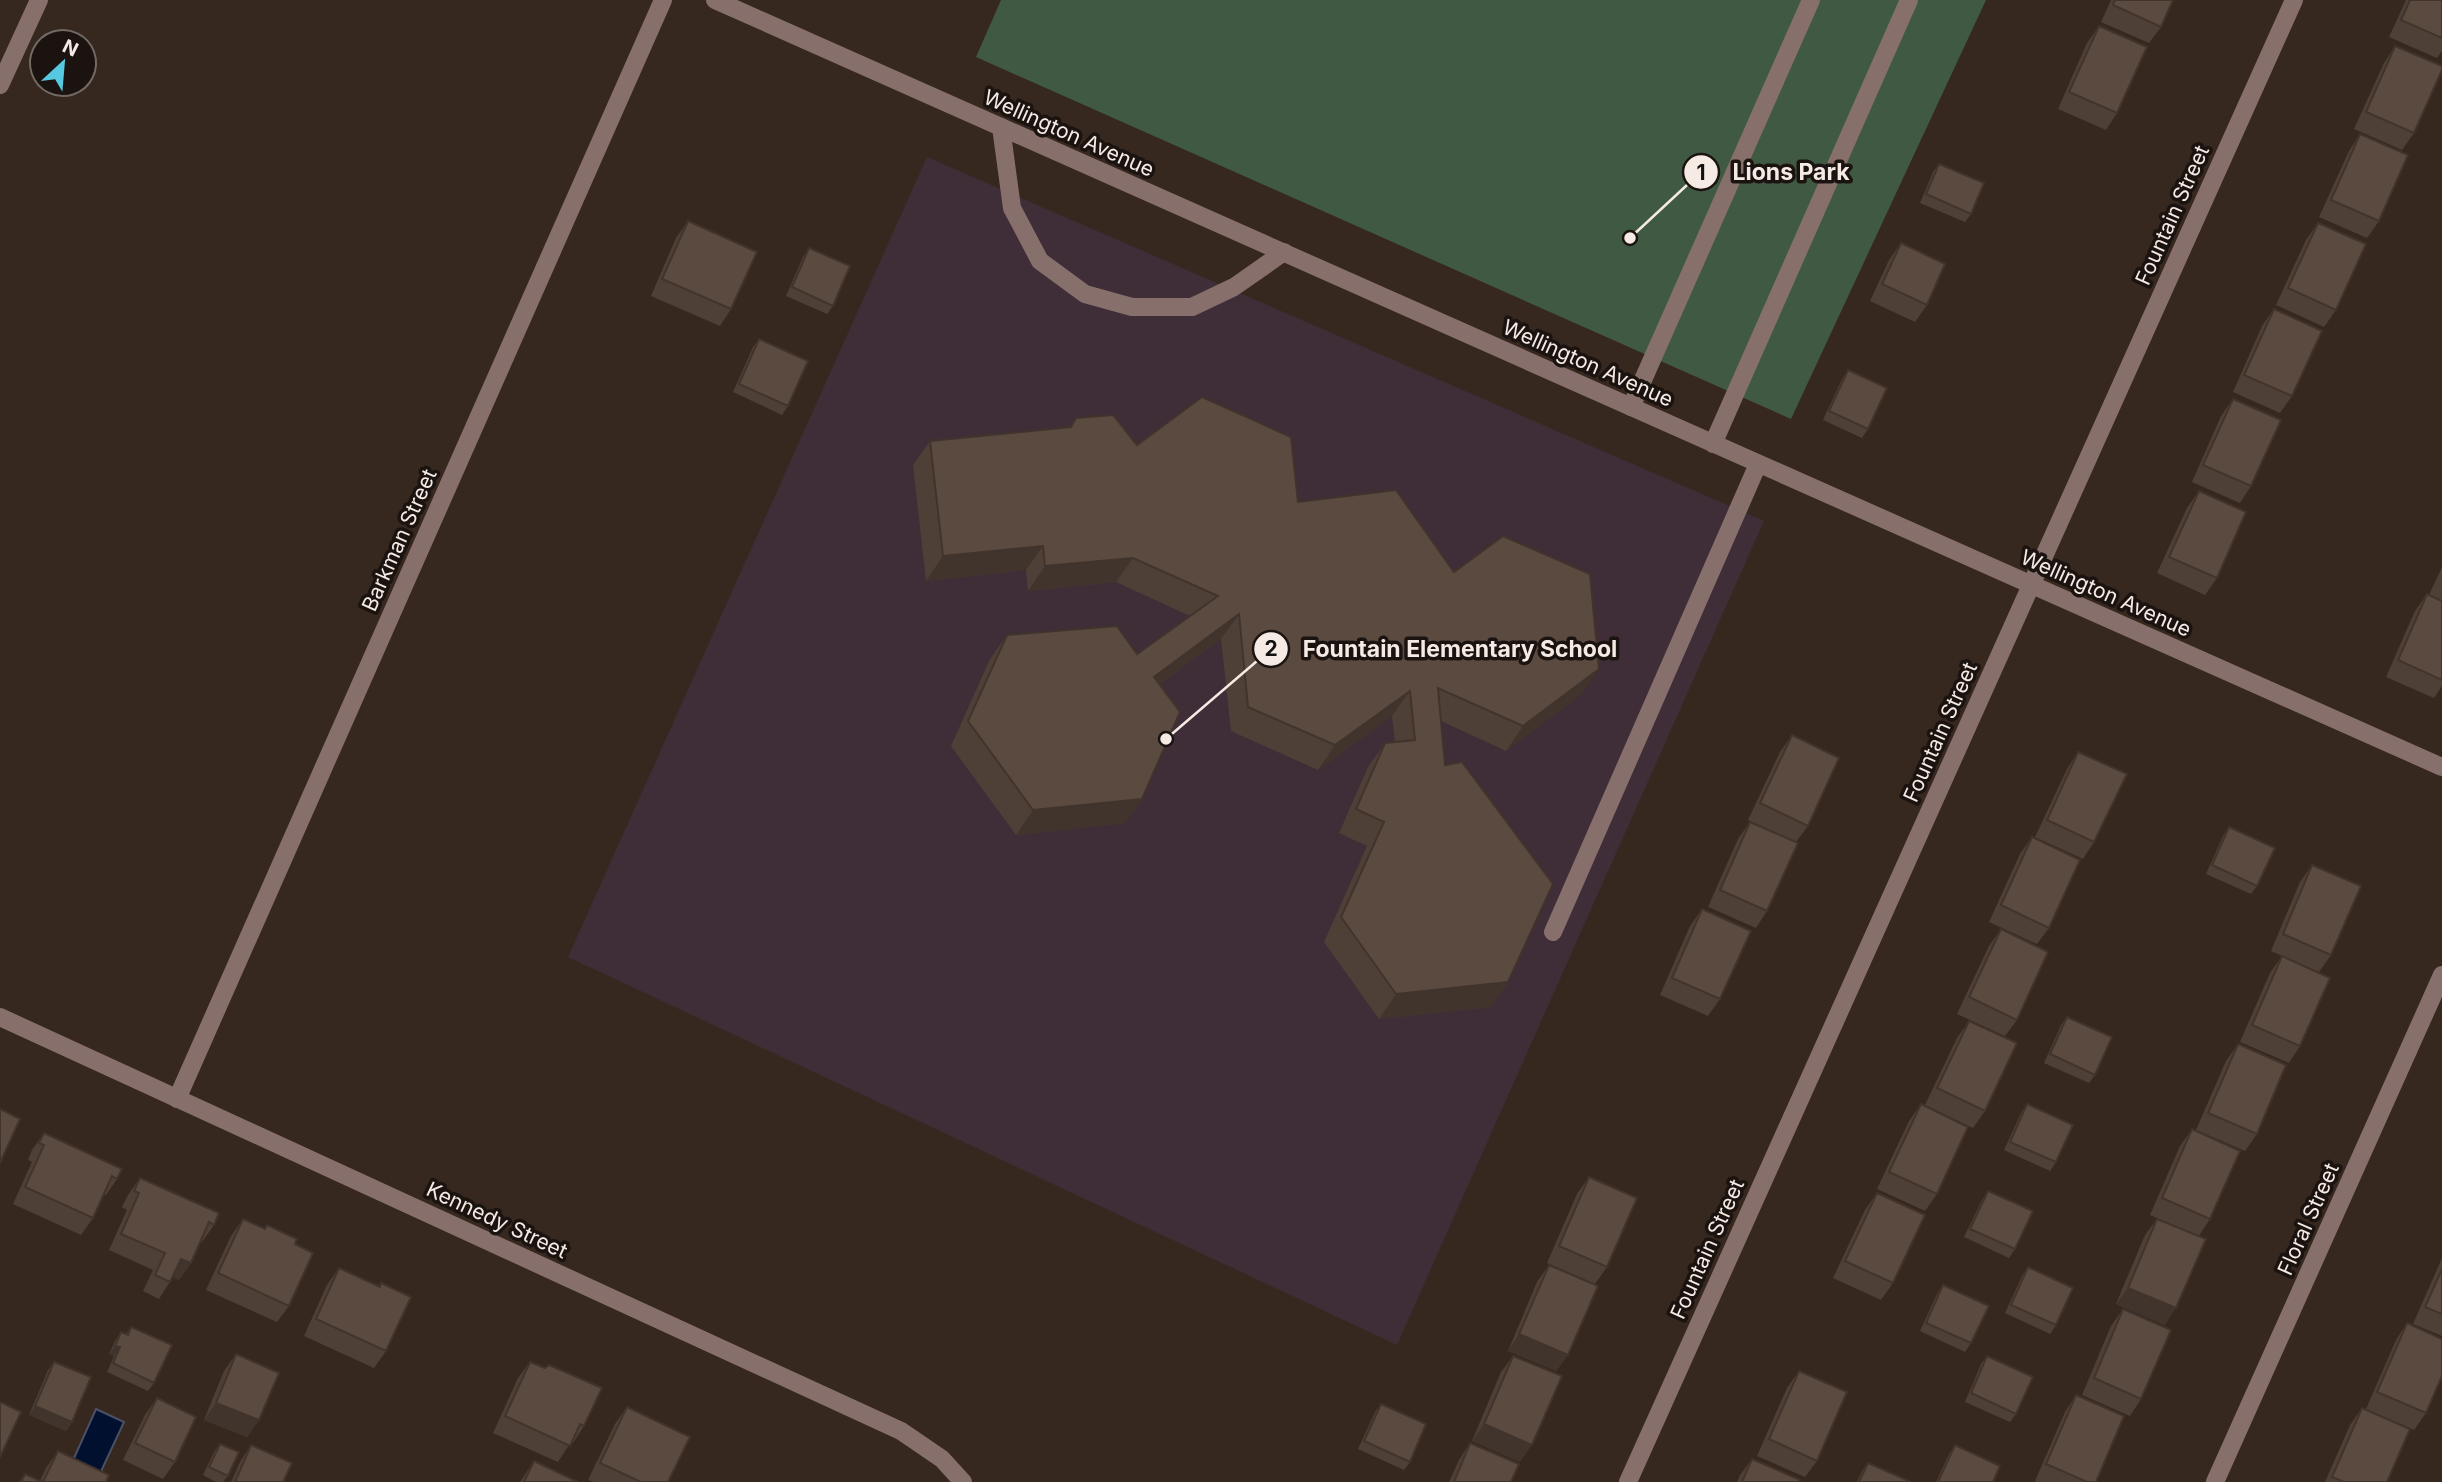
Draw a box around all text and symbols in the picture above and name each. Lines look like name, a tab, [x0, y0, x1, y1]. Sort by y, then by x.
north arrow	[28, 28, 98, 98]
text: N	[59, 35, 82, 62]
street label: Wellington Avenue	[980, 84, 1158, 182]
street label: Fountain Street	[2130, 141, 2214, 289]
callout: Lions Park	[1683, 150, 1863, 194]
text: Lions Park	[1732, 158, 1850, 186]
text: 1	[1696, 160, 1706, 185]
street label: Wellington Avenue	[1499, 314, 1677, 412]
street label: Barkman Street	[356, 465, 442, 615]
street label: Wellington Avenue	[2017, 544, 2195, 642]
callout: Fountain Elementary School	[1254, 627, 1631, 671]
text: Fountain Elementary School	[1303, 635, 1617, 663]
text: 2	[1264, 636, 1278, 661]
street label: Fountain Street	[1898, 658, 1982, 806]
street label: Floral Street	[2272, 1159, 2344, 1279]
street label: Fountain Street	[1665, 1175, 1749, 1323]
street label: Kennedy Street	[423, 1176, 572, 1264]

